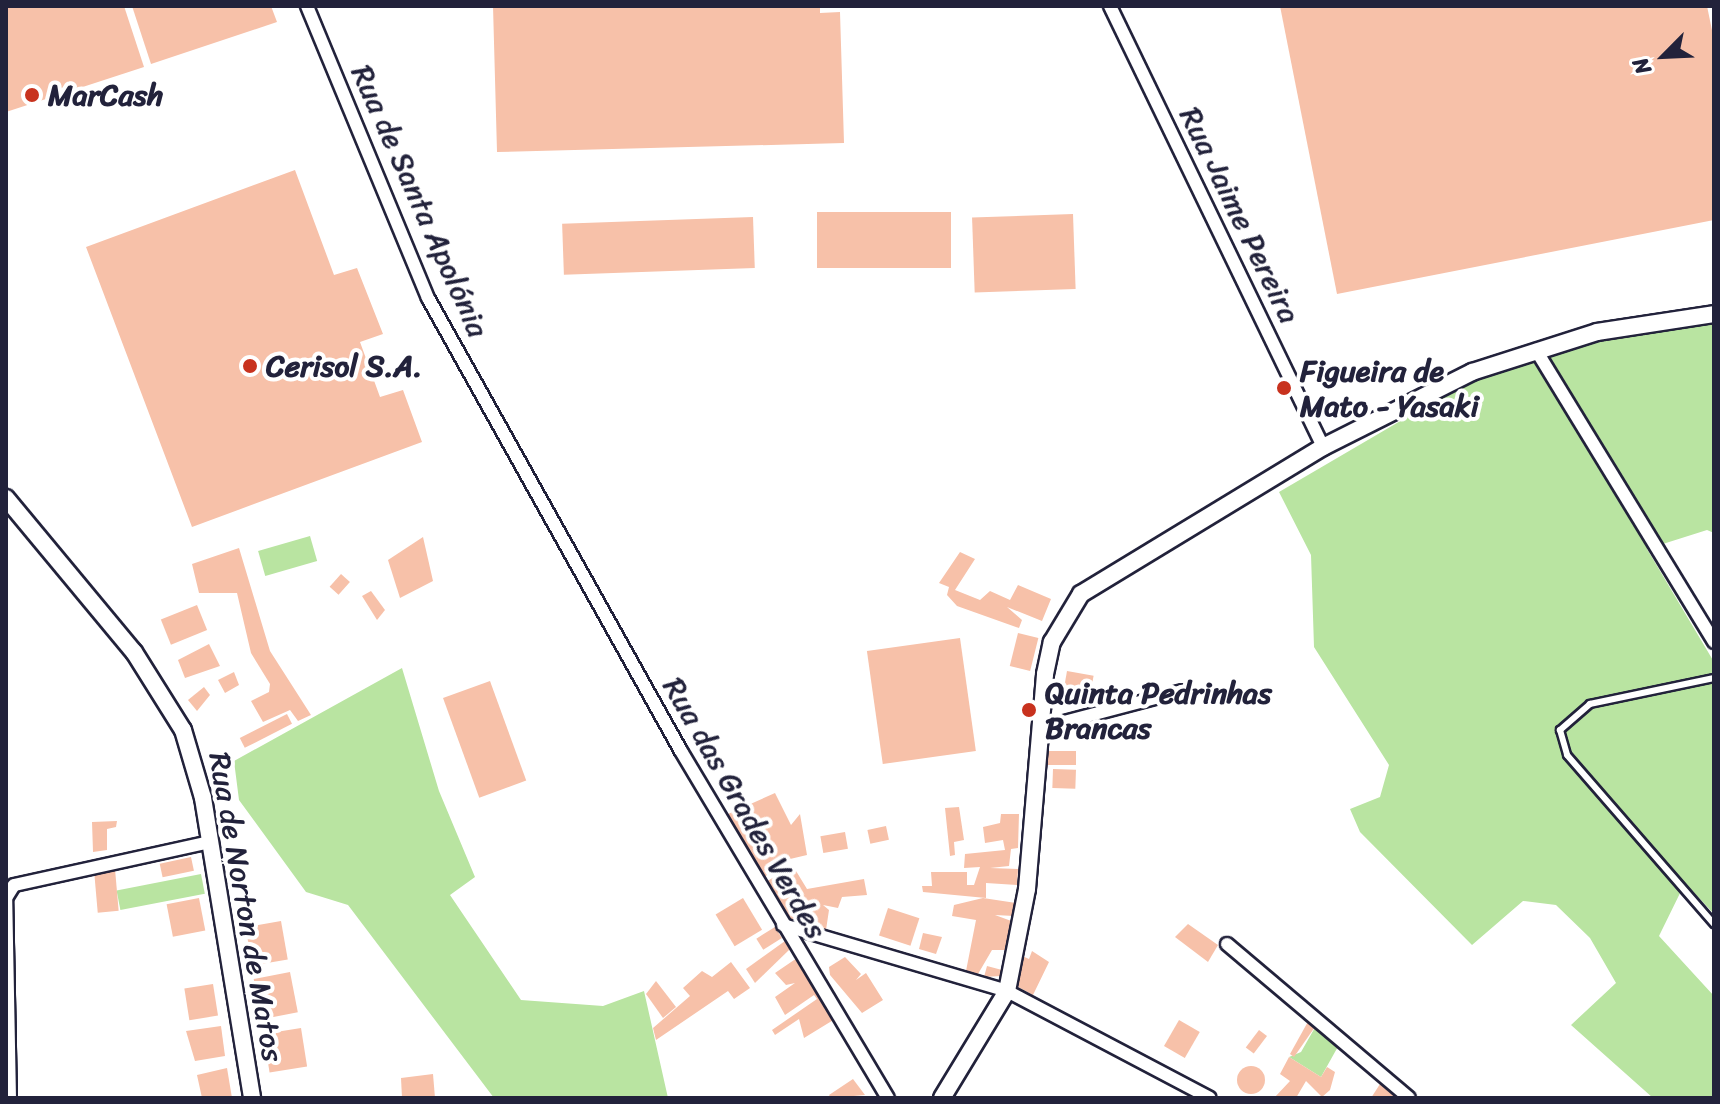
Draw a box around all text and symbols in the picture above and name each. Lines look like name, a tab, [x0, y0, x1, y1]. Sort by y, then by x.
north arrow	[1624, 16, 1704, 96]
text: N	[1621, 51, 1663, 81]
street label: Rua de Santa Apolónia	[343, 58, 497, 344]
place label: MarCash	[48, 77, 163, 113]
marker: MarCash	[23, 86, 41, 104]
street label: Rua Jaime Pereira	[1172, 101, 1308, 329]
place label: Cerisol S.A.	[266, 348, 422, 384]
place label: Figueira de Mato - Yasaki	[1300, 353, 1479, 424]
marker: Cerisol S.A.	[241, 357, 259, 375]
marker: Figueira de Mato - Yasaki	[1275, 379, 1293, 397]
street label: Rua das Grades Verdes	[656, 672, 834, 944]
place label: Quinta Pedrinhas Brancas	[1045, 675, 1272, 746]
marker: Quinta Pedrinhas Brancas	[1020, 701, 1038, 719]
street label: Rua de Norton de Matos	[201, 747, 291, 1067]

